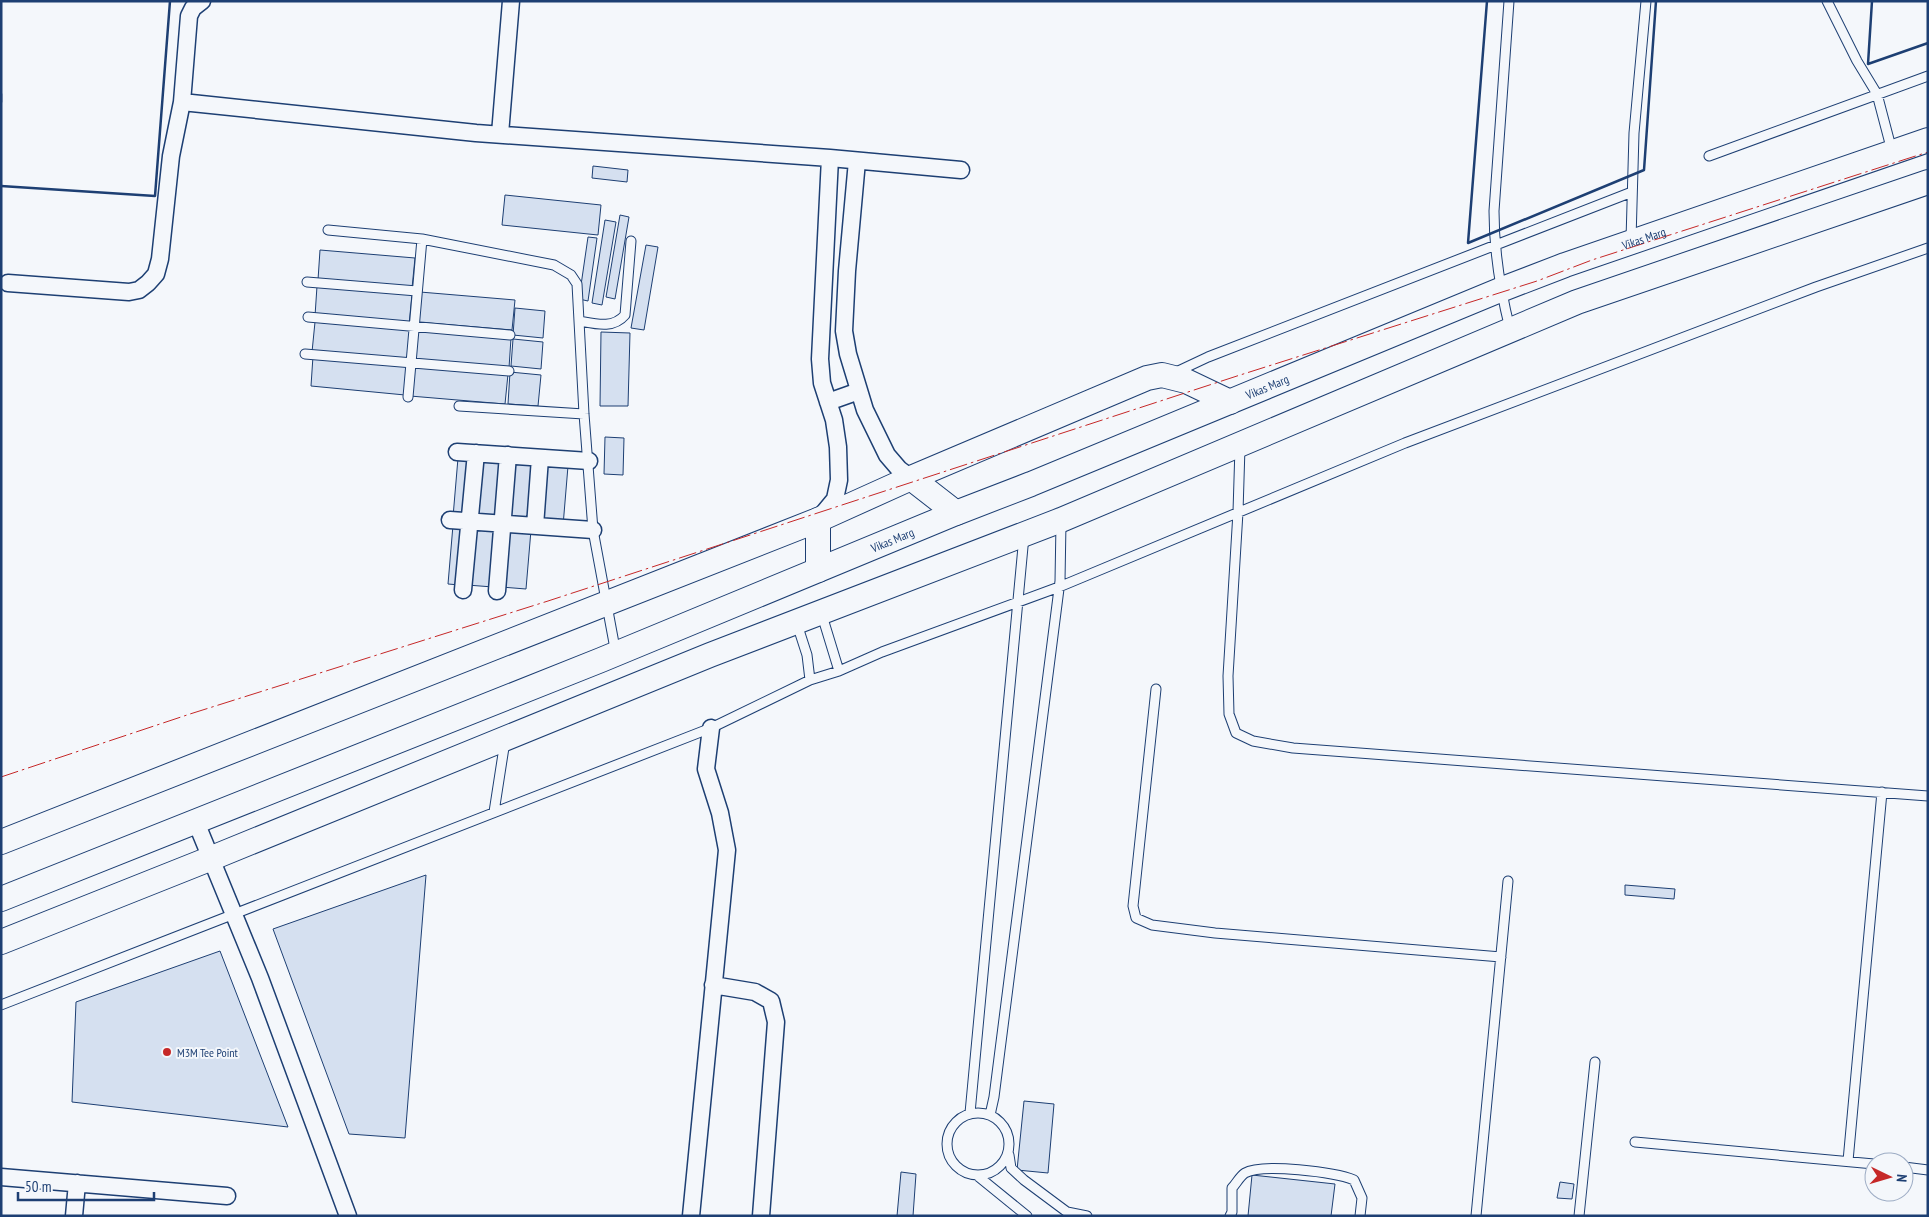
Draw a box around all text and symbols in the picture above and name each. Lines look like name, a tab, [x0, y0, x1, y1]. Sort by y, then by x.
street label: Vikas Marg	[1619, 223, 1668, 253]
street label: Vikas Marg	[1242, 371, 1291, 402]
street label: Vikas Marg	[867, 524, 916, 555]
place label: M3M Tee Point	[177, 1045, 239, 1060]
marker: M3M Tee Point	[161, 1046, 173, 1058]
north arrow	[1864, 1152, 1914, 1202]
scale bar	[18, 1170, 154, 1202]
text: N	[1893, 1174, 1911, 1183]
text: 50 m	[25, 1177, 51, 1196]

